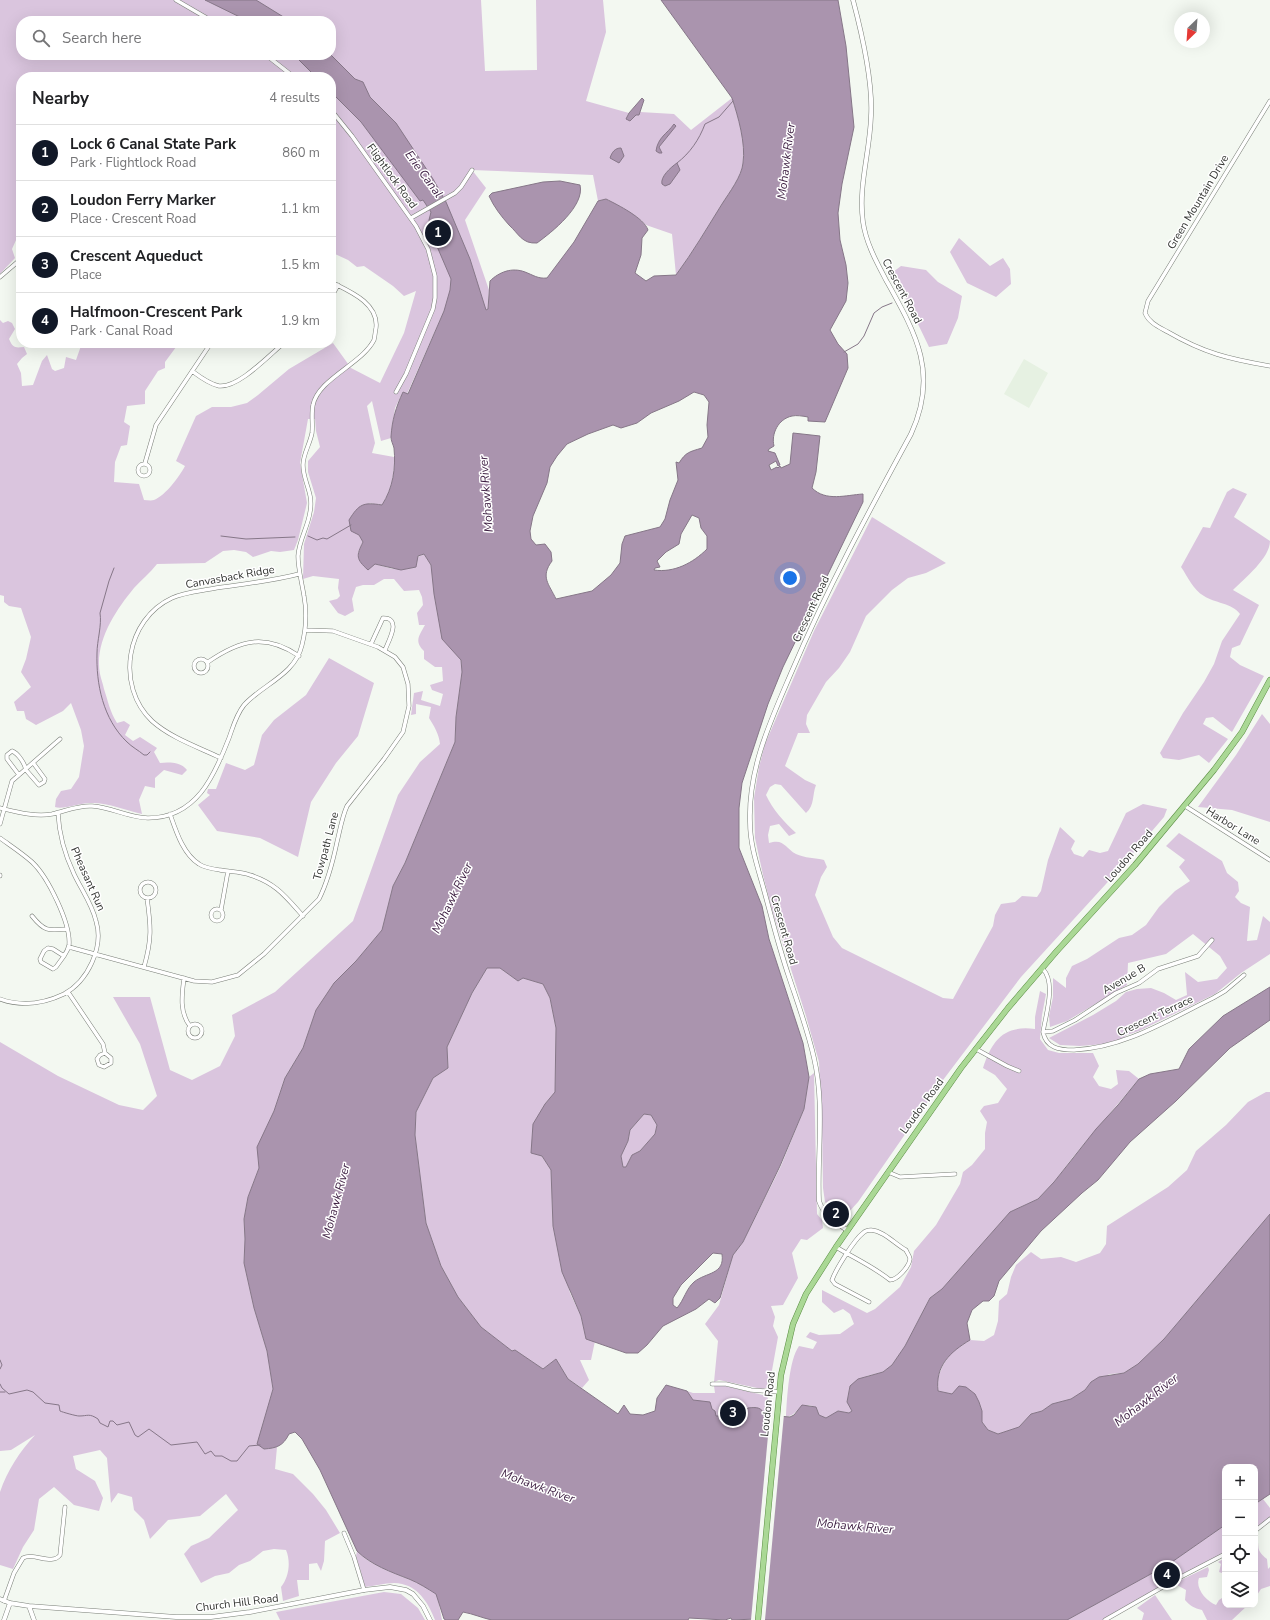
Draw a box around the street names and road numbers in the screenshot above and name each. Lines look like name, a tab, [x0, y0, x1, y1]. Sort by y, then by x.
street label: Flightlock Road	[363, 141, 421, 211]
street label: Green Mountain Drive	[1164, 152, 1232, 252]
street label: Crescent Road	[879, 256, 925, 326]
street label: Canvasback Ridge	[184, 562, 276, 592]
street label: Crescent Road	[789, 573, 833, 645]
street label: Harbor Lane	[1203, 803, 1263, 849]
street label: Towpath Lane	[310, 810, 342, 882]
street label: Loudon Road	[1102, 826, 1156, 886]
street label: Pheasant Run	[67, 845, 109, 913]
street label: Crescent Road	[767, 893, 801, 967]
street label: Avenue B	[1100, 960, 1148, 998]
street label: Crescent Terrace	[1115, 992, 1196, 1040]
street label: Loudon Road	[897, 1075, 947, 1137]
street label: Loudon Road	[757, 1371, 779, 1437]
street label: Church Hill Road	[195, 1590, 279, 1616]

